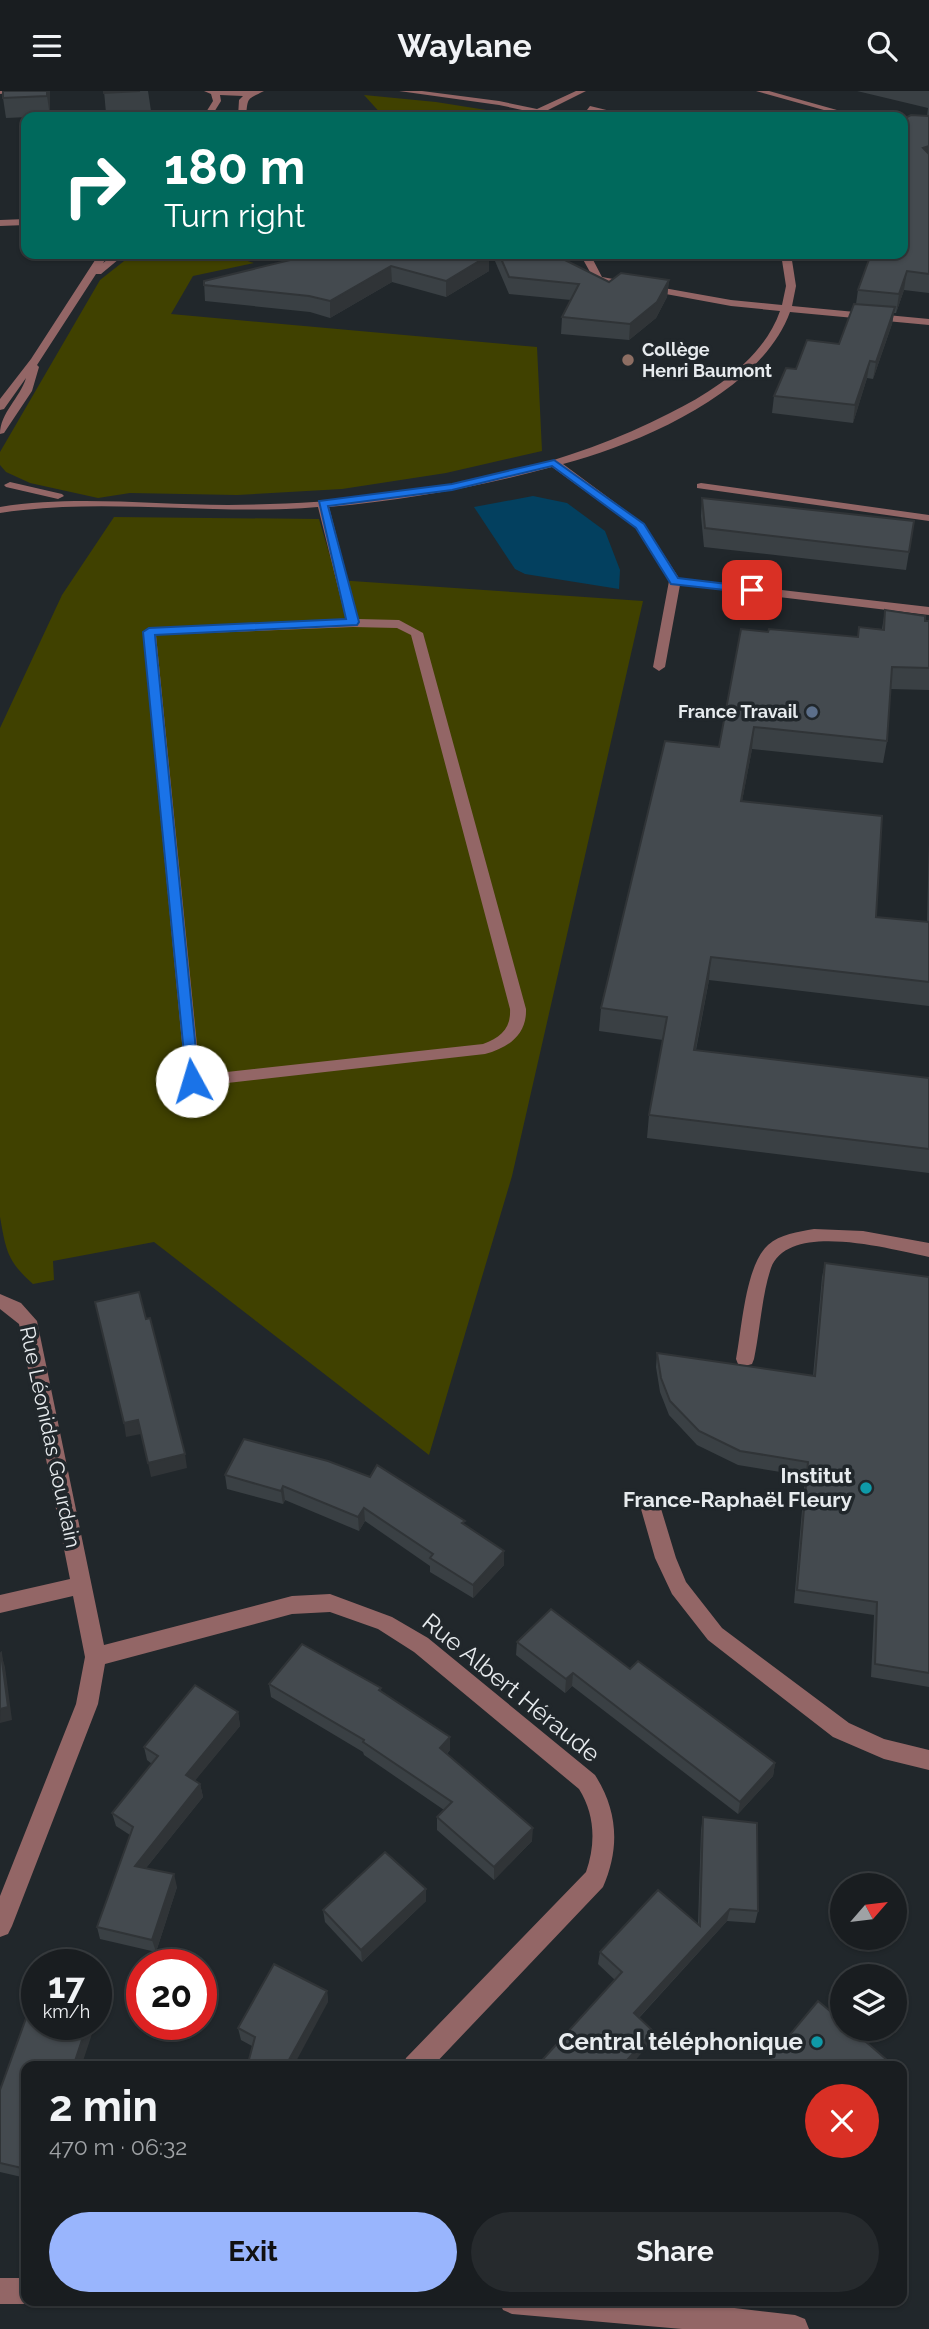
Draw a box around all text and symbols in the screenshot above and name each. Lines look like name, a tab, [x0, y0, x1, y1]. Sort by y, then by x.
icon: menu	[28, 27, 66, 65]
text: Waylane	[397, 27, 532, 64]
icon: search	[863, 27, 901, 65]
text: 180 m	[164, 138, 305, 195]
icon: right	[49, 140, 140, 231]
text: Turn right	[164, 197, 305, 234]
place label: Collège Henri Baumont	[642, 339, 772, 381]
marker: Collège Henri Baumont	[620, 352, 636, 368]
pin	[722, 560, 782, 620]
icon: arrive	[733, 571, 771, 609]
place label: France Travail	[678, 701, 798, 722]
marker: France Travail	[804, 704, 820, 720]
position arrow	[155, 1044, 229, 1118]
street label: Rue Léonidas Gourdain	[15, 1324, 86, 1550]
place label: Institut France-Raphaël Fleury	[623, 1463, 852, 1512]
marker: Institut France-Raphaël Fleury	[858, 1480, 874, 1496]
street label: Rue Albert Héraude	[417, 1607, 606, 1768]
north arrow	[830, 1873, 906, 1949]
map controls	[830, 1873, 907, 2041]
speed limit sign: 20	[126, 1949, 217, 2040]
button: layers	[830, 1964, 907, 2041]
text: 17	[48, 1965, 85, 2006]
text: km/h	[43, 2001, 90, 2022]
place label: Central téléphonique	[558, 2027, 803, 2056]
marker: Central téléphonique	[809, 2034, 825, 2050]
text: 2 min	[49, 2082, 158, 2131]
button: close	[805, 2084, 879, 2158]
text: 470 m · 06:32	[49, 2133, 187, 2160]
button: Exit	[49, 2212, 457, 2292]
button: Share	[471, 2212, 879, 2292]

